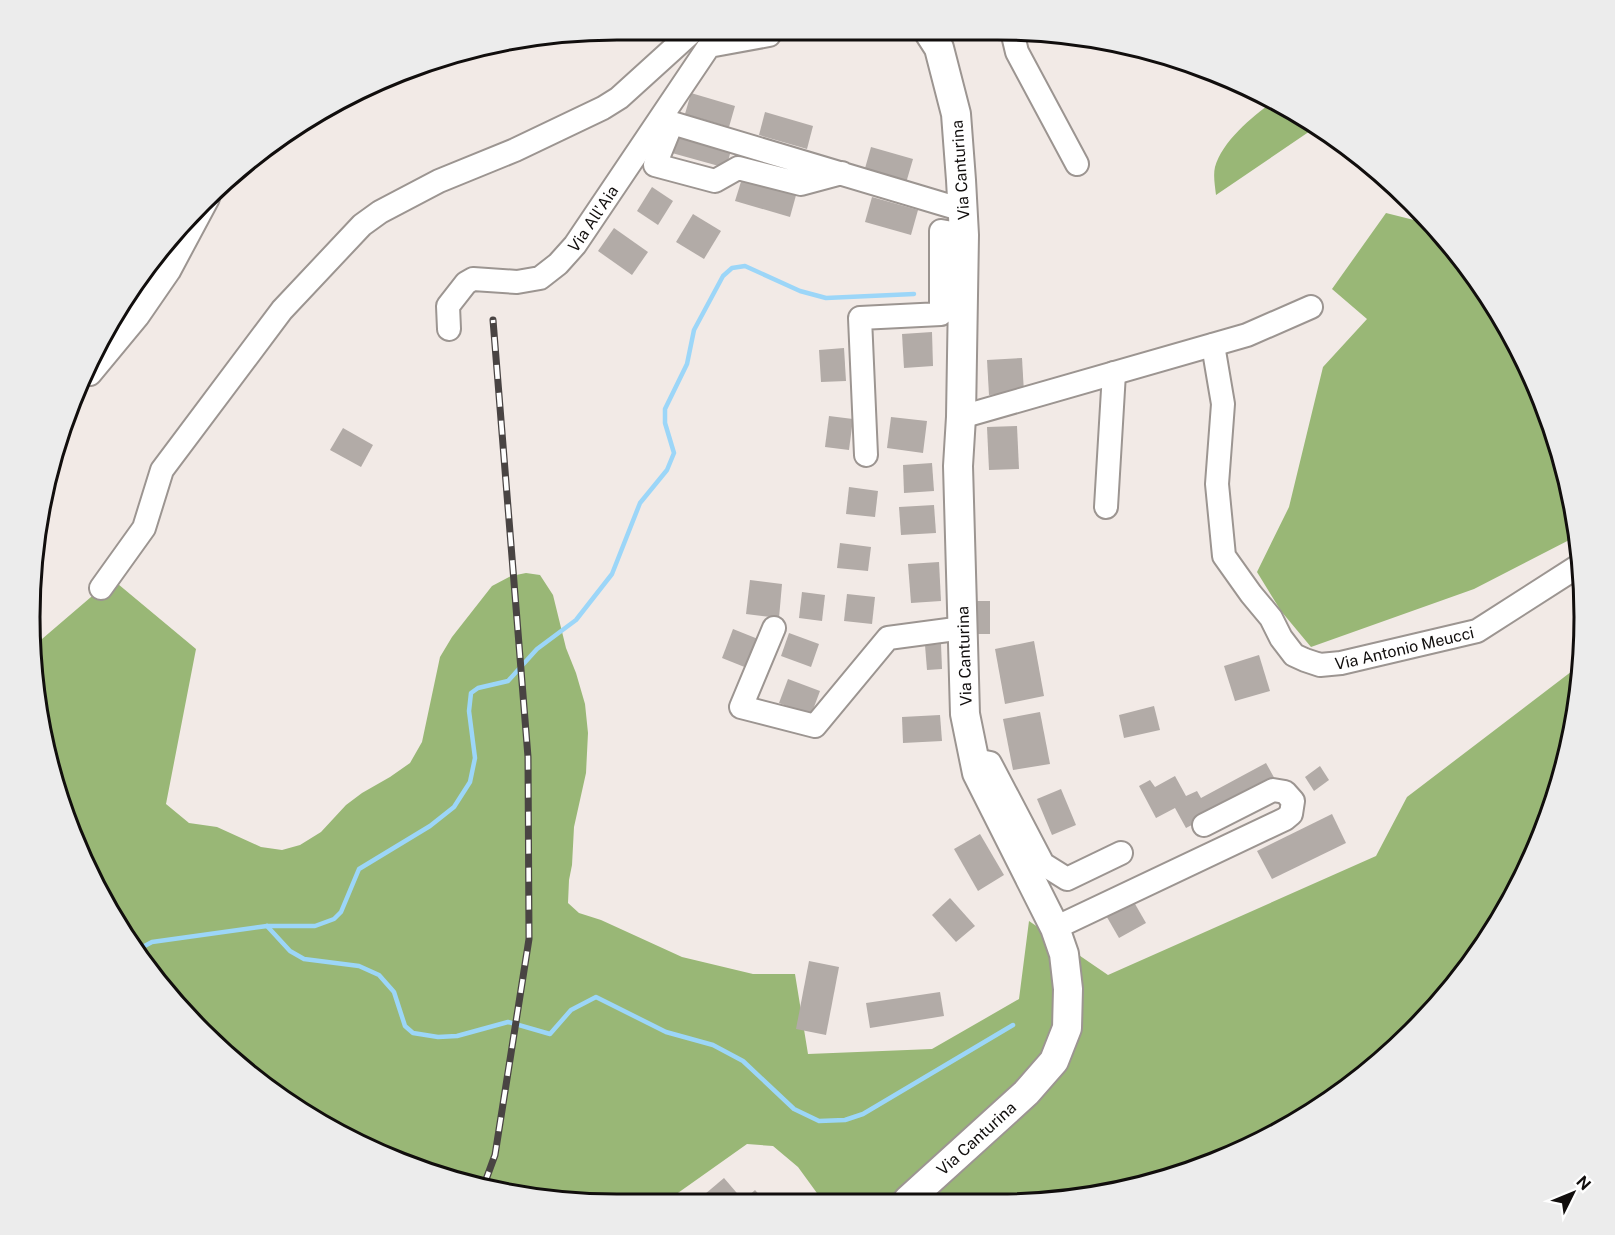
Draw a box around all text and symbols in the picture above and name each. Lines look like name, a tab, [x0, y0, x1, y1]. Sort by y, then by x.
street label: Via Canturina	[948, 119, 973, 221]
street label: Via All'Aia	[564, 182, 622, 256]
street label: Via Canturina	[953, 606, 976, 706]
street label: Via Antonio Meucci	[1334, 623, 1476, 674]
street label: Via Canturina	[933, 1098, 1020, 1179]
north arrow	[1543, 1163, 1603, 1223]
text: N	[1572, 1172, 1595, 1194]

